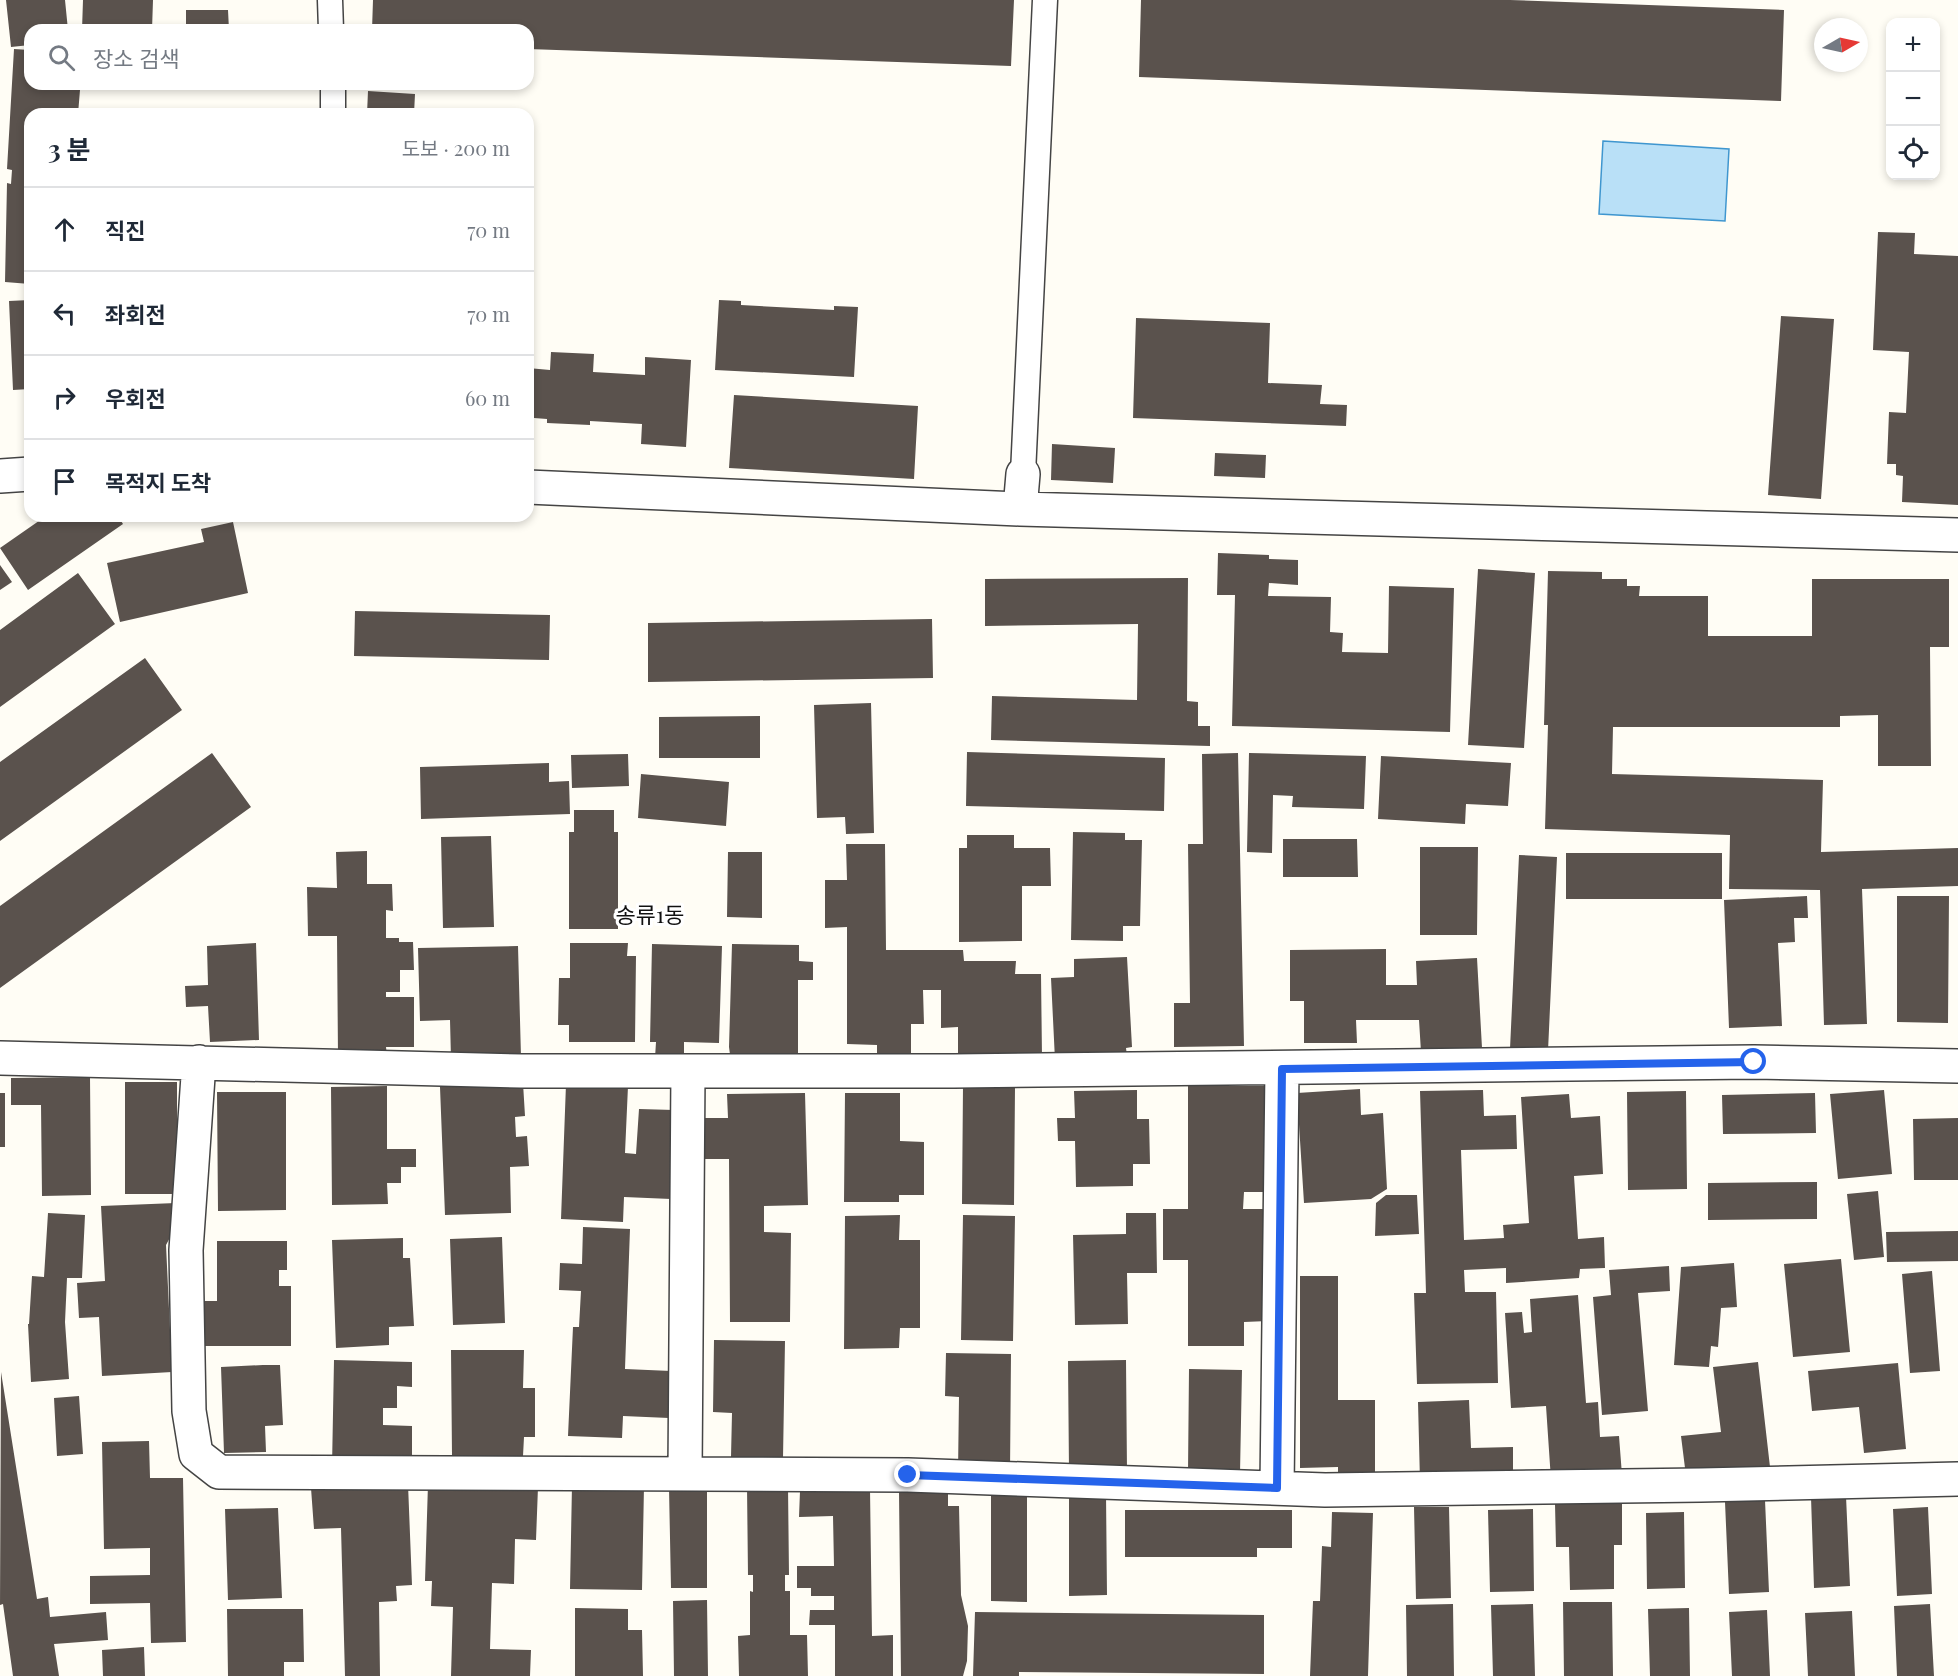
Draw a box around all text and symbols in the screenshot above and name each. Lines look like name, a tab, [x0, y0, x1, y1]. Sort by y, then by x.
north arrow	[1814, 18, 1868, 72]
map controls	[1886, 18, 1940, 180]
button: +	[1886, 18, 1940, 72]
search box	[24, 24, 534, 90]
icon: search	[45, 41, 78, 74]
text: 장소 검색	[93, 43, 179, 73]
button: −	[1886, 72, 1940, 126]
button: locate	[1886, 126, 1940, 180]
text: 3 분	[48, 131, 91, 166]
text: 도보 · 200 m	[402, 134, 510, 161]
icon: ahead	[48, 213, 81, 246]
text: 직진	[105, 215, 145, 245]
text: 70 m	[467, 216, 510, 243]
icon: left	[48, 297, 81, 330]
text: 좌회전	[105, 299, 166, 329]
text: 70 m	[467, 300, 510, 327]
icon: right	[48, 381, 81, 414]
text: 우회전	[105, 383, 166, 413]
text: 60 m	[465, 384, 510, 411]
icon: arrive	[48, 465, 81, 498]
text: 목적지 도착	[105, 467, 211, 497]
district label: 송류1동	[616, 899, 684, 929]
route start	[1740, 1048, 1766, 1074]
route end	[894, 1461, 920, 1487]

